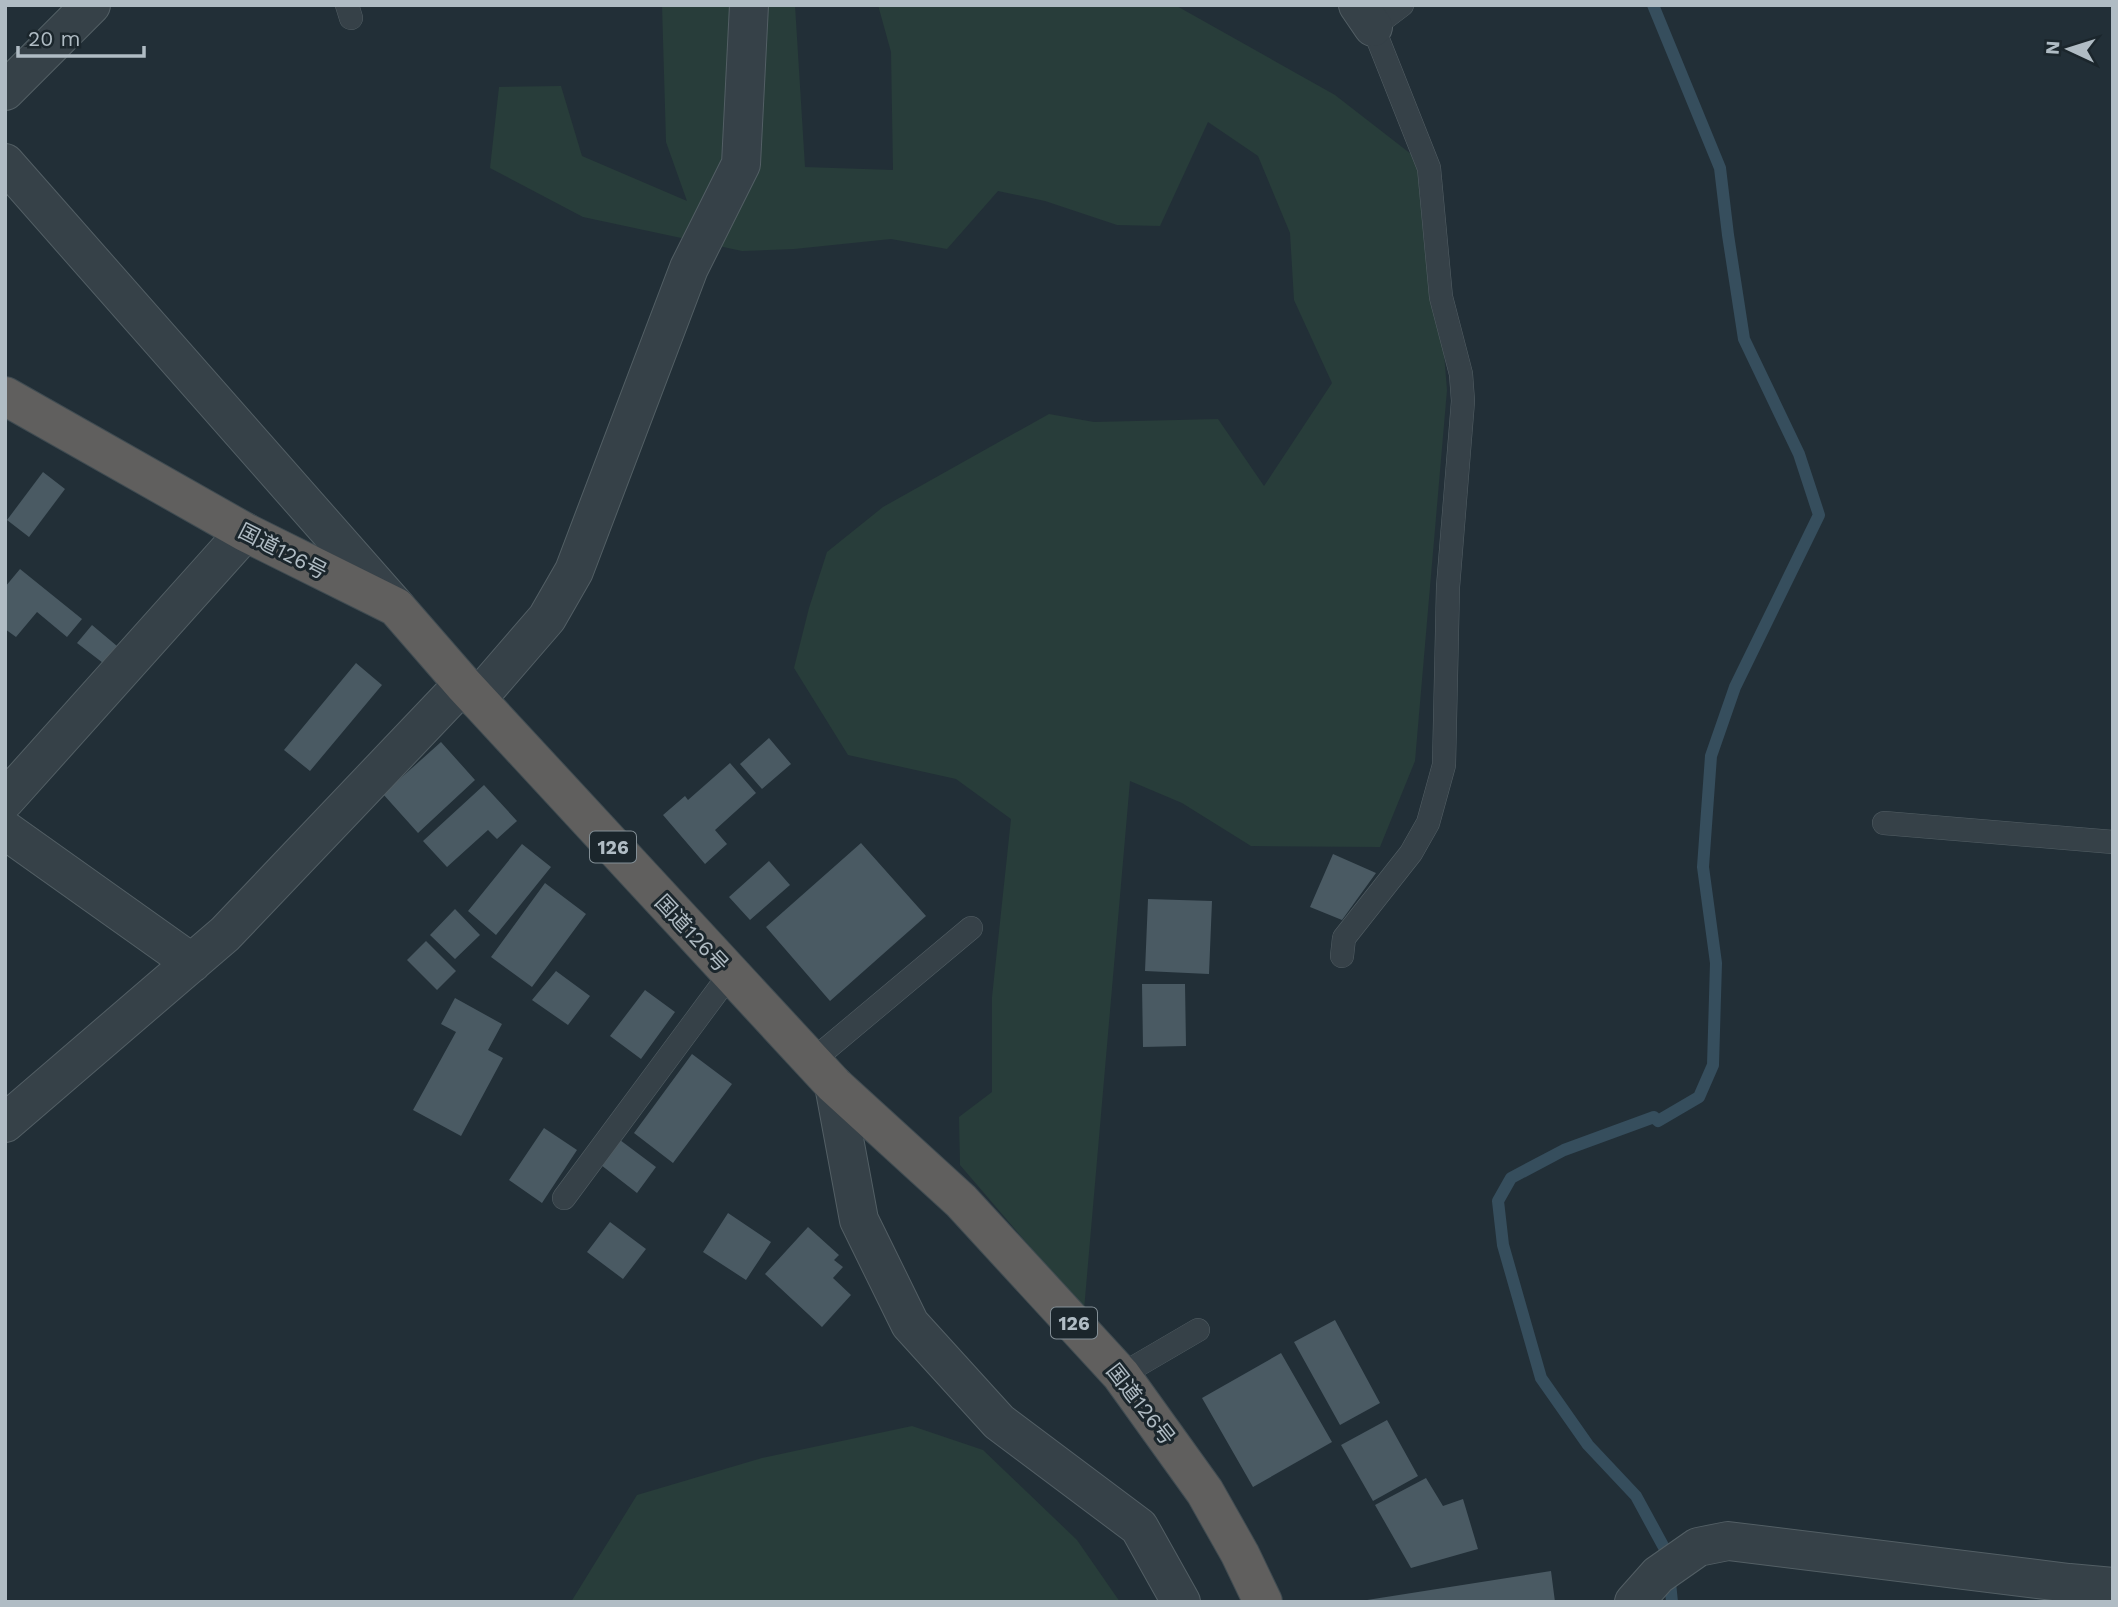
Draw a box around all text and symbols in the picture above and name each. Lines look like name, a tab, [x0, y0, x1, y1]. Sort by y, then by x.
scale bar	[18, 14, 144, 58]
north arrow	[2034, 14, 2104, 84]
text: 20 m	[28, 26, 80, 51]
text: N	[2041, 40, 2065, 56]
street label: 国道126号	[234, 518, 332, 584]
road number: 126	[590, 832, 636, 862]
street label: 国道126号	[650, 889, 734, 977]
road number: 126	[1051, 1308, 1097, 1338]
street label: 国道126号	[1102, 1358, 1180, 1450]

